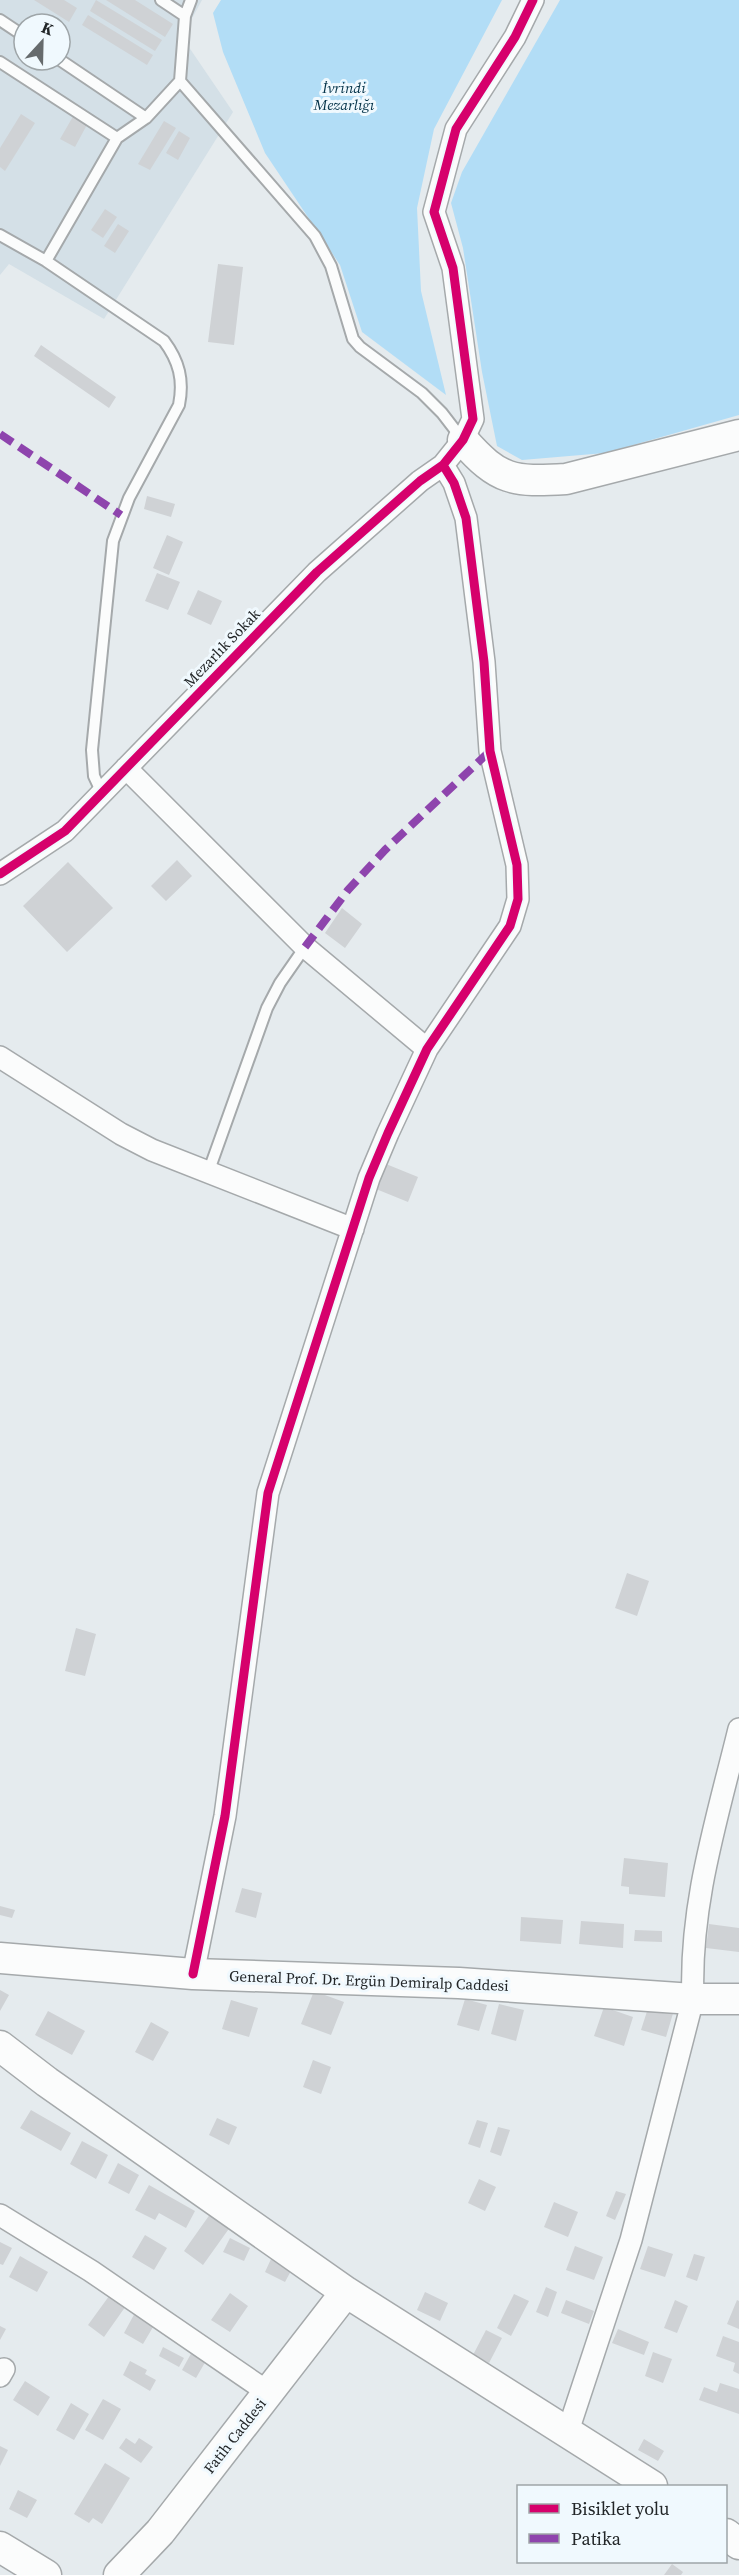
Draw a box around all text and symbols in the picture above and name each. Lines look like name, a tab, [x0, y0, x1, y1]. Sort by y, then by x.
north arrow	[12, 12, 72, 72]
text: K	[38, 16, 58, 41]
park label: İvrindi Mezarlığı	[313, 77, 375, 115]
street label: Mezarlık Sokak	[179, 603, 265, 692]
street label: General Prof. Dr. Ergün Demiralp Caddesi	[229, 1965, 509, 1996]
street label: Fatih Caddesi	[199, 2394, 271, 2478]
legend	[517, 2485, 727, 2563]
text: Bisiklet yolu	[571, 2496, 670, 2521]
text: Patika	[571, 2526, 622, 2551]

